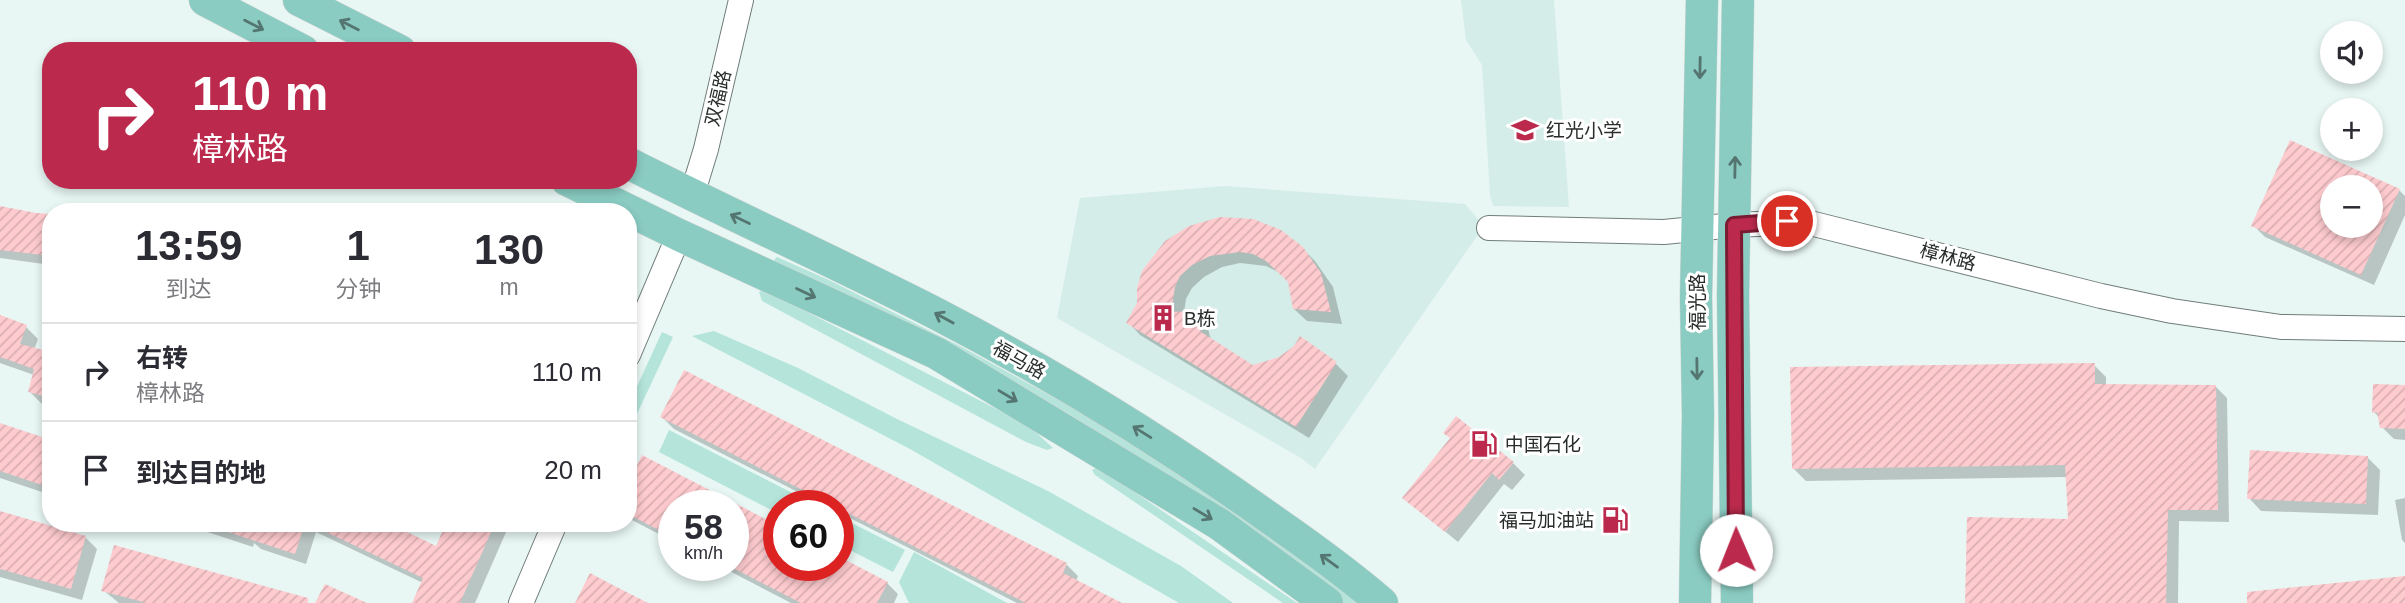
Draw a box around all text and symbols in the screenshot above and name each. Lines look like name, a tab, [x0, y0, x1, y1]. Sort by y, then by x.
one-way arrow	[339, 18, 360, 32]
one-way arrow	[243, 19, 264, 33]
map controls	[2320, 21, 2383, 238]
button: sound	[2320, 21, 2383, 84]
one-way arrow	[1694, 56, 1707, 79]
text: 110 m	[192, 66, 328, 120]
street label: 双福路	[701, 68, 735, 128]
icon: right	[77, 70, 168, 161]
button: +	[2320, 98, 2383, 161]
school or university icon: 红光小学	[1510, 115, 1540, 145]
place label: 红光小学	[1546, 120, 1622, 141]
text: 樟林路	[192, 131, 288, 167]
one-way arrow	[1728, 156, 1742, 179]
button: −	[2320, 175, 2383, 238]
pin	[1757, 191, 1817, 251]
icon: arrive	[1768, 202, 1806, 240]
one-way arrow	[730, 211, 751, 225]
text: 13:59	[135, 222, 242, 269]
text: 1	[346, 222, 370, 269]
text: 130	[474, 226, 544, 273]
street label: 樟林路	[1918, 239, 1978, 275]
street label: 福光路	[1687, 273, 1708, 331]
text: m	[500, 274, 519, 300]
text: 到达	[166, 276, 212, 302]
text: 分钟	[335, 276, 381, 302]
one-way arrow	[794, 287, 816, 300]
building icon: B栋	[1148, 303, 1178, 333]
place label: B栋	[1184, 308, 1216, 329]
one-way arrow	[935, 311, 955, 325]
street label: 福马路	[989, 337, 1049, 383]
text: 右转	[136, 343, 188, 373]
icon: right	[77, 353, 115, 391]
text: 110 m	[532, 357, 602, 387]
one-way arrow	[1691, 357, 1704, 380]
text: 樟林路	[136, 380, 205, 406]
one-way arrow	[998, 390, 1018, 404]
one-way arrow	[1132, 424, 1152, 438]
fuel station icon: 中国石化	[1469, 429, 1499, 459]
place label: 中国石化	[1505, 434, 1581, 455]
icon: arrive	[77, 451, 115, 489]
text: 20 m	[544, 455, 602, 485]
text: 到达目的地	[136, 458, 266, 488]
speed limit sign: 60	[763, 490, 854, 581]
fuel station icon: 福马加油站	[1600, 505, 1630, 535]
text: 58	[684, 507, 723, 546]
one-way arrow	[1192, 507, 1212, 521]
place label: 福马加油站	[1499, 510, 1594, 531]
position arrow	[1699, 513, 1773, 587]
text: km/h	[684, 543, 723, 563]
one-way arrow	[1320, 553, 1339, 568]

